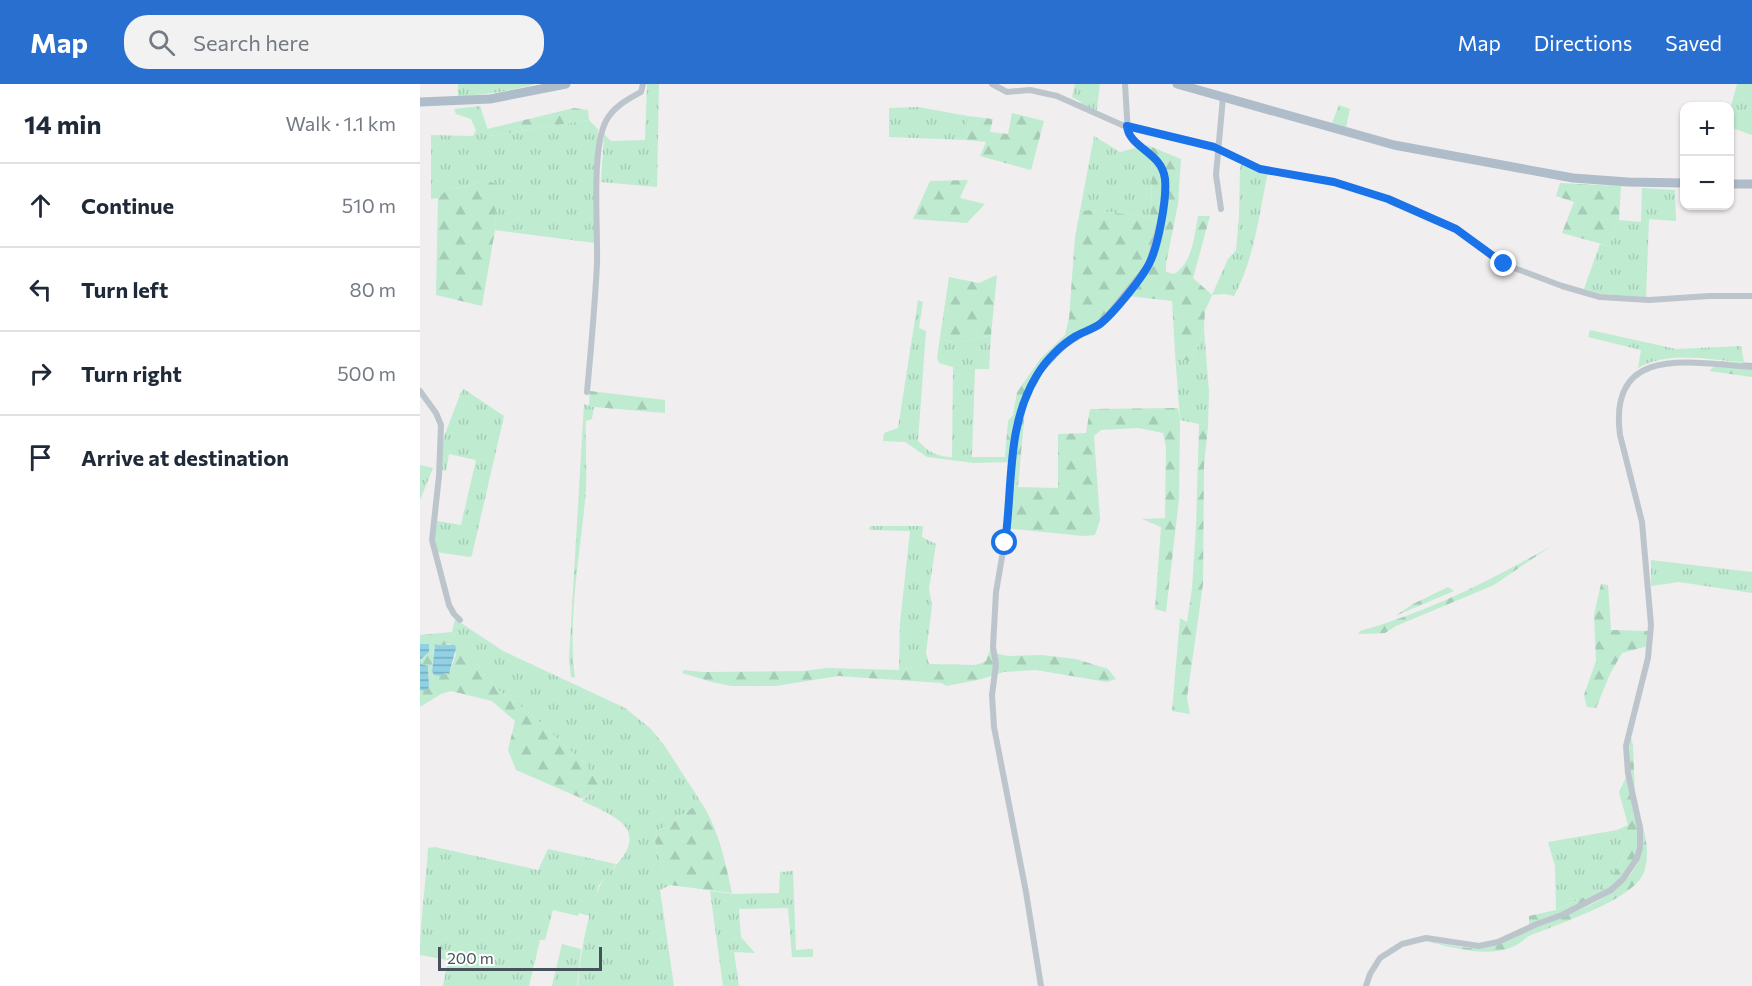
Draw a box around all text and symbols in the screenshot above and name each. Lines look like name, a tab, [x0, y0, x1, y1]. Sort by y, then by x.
search box	[124, 15, 544, 69]
text: Map	[30, 25, 88, 59]
icon: search	[145, 26, 178, 59]
text: Search here	[193, 29, 309, 56]
text: Map	[1458, 30, 1501, 55]
text: Directions	[1534, 30, 1632, 55]
text: Saved	[1665, 30, 1722, 55]
map controls	[1680, 102, 1734, 210]
button: +	[1680, 102, 1734, 156]
text: 14 min	[24, 108, 102, 139]
text: Walk · 1.1 km	[286, 111, 396, 135]
button: −	[1680, 156, 1734, 210]
icon: ahead	[24, 189, 57, 222]
text: Continue	[81, 192, 174, 219]
text: 510 m	[342, 193, 396, 217]
route end	[1490, 250, 1516, 276]
icon: left	[24, 273, 57, 306]
text: Turn left	[81, 276, 168, 303]
text: 80 m	[350, 277, 396, 301]
icon: right	[24, 357, 57, 390]
text: Turn right	[81, 360, 182, 387]
text: 500 m	[337, 361, 396, 385]
icon: arrive	[24, 441, 57, 474]
text: Arrive at destination	[81, 444, 289, 471]
route start	[991, 529, 1017, 555]
scale bar	[438, 944, 602, 972]
text: 200 m	[447, 948, 494, 967]

